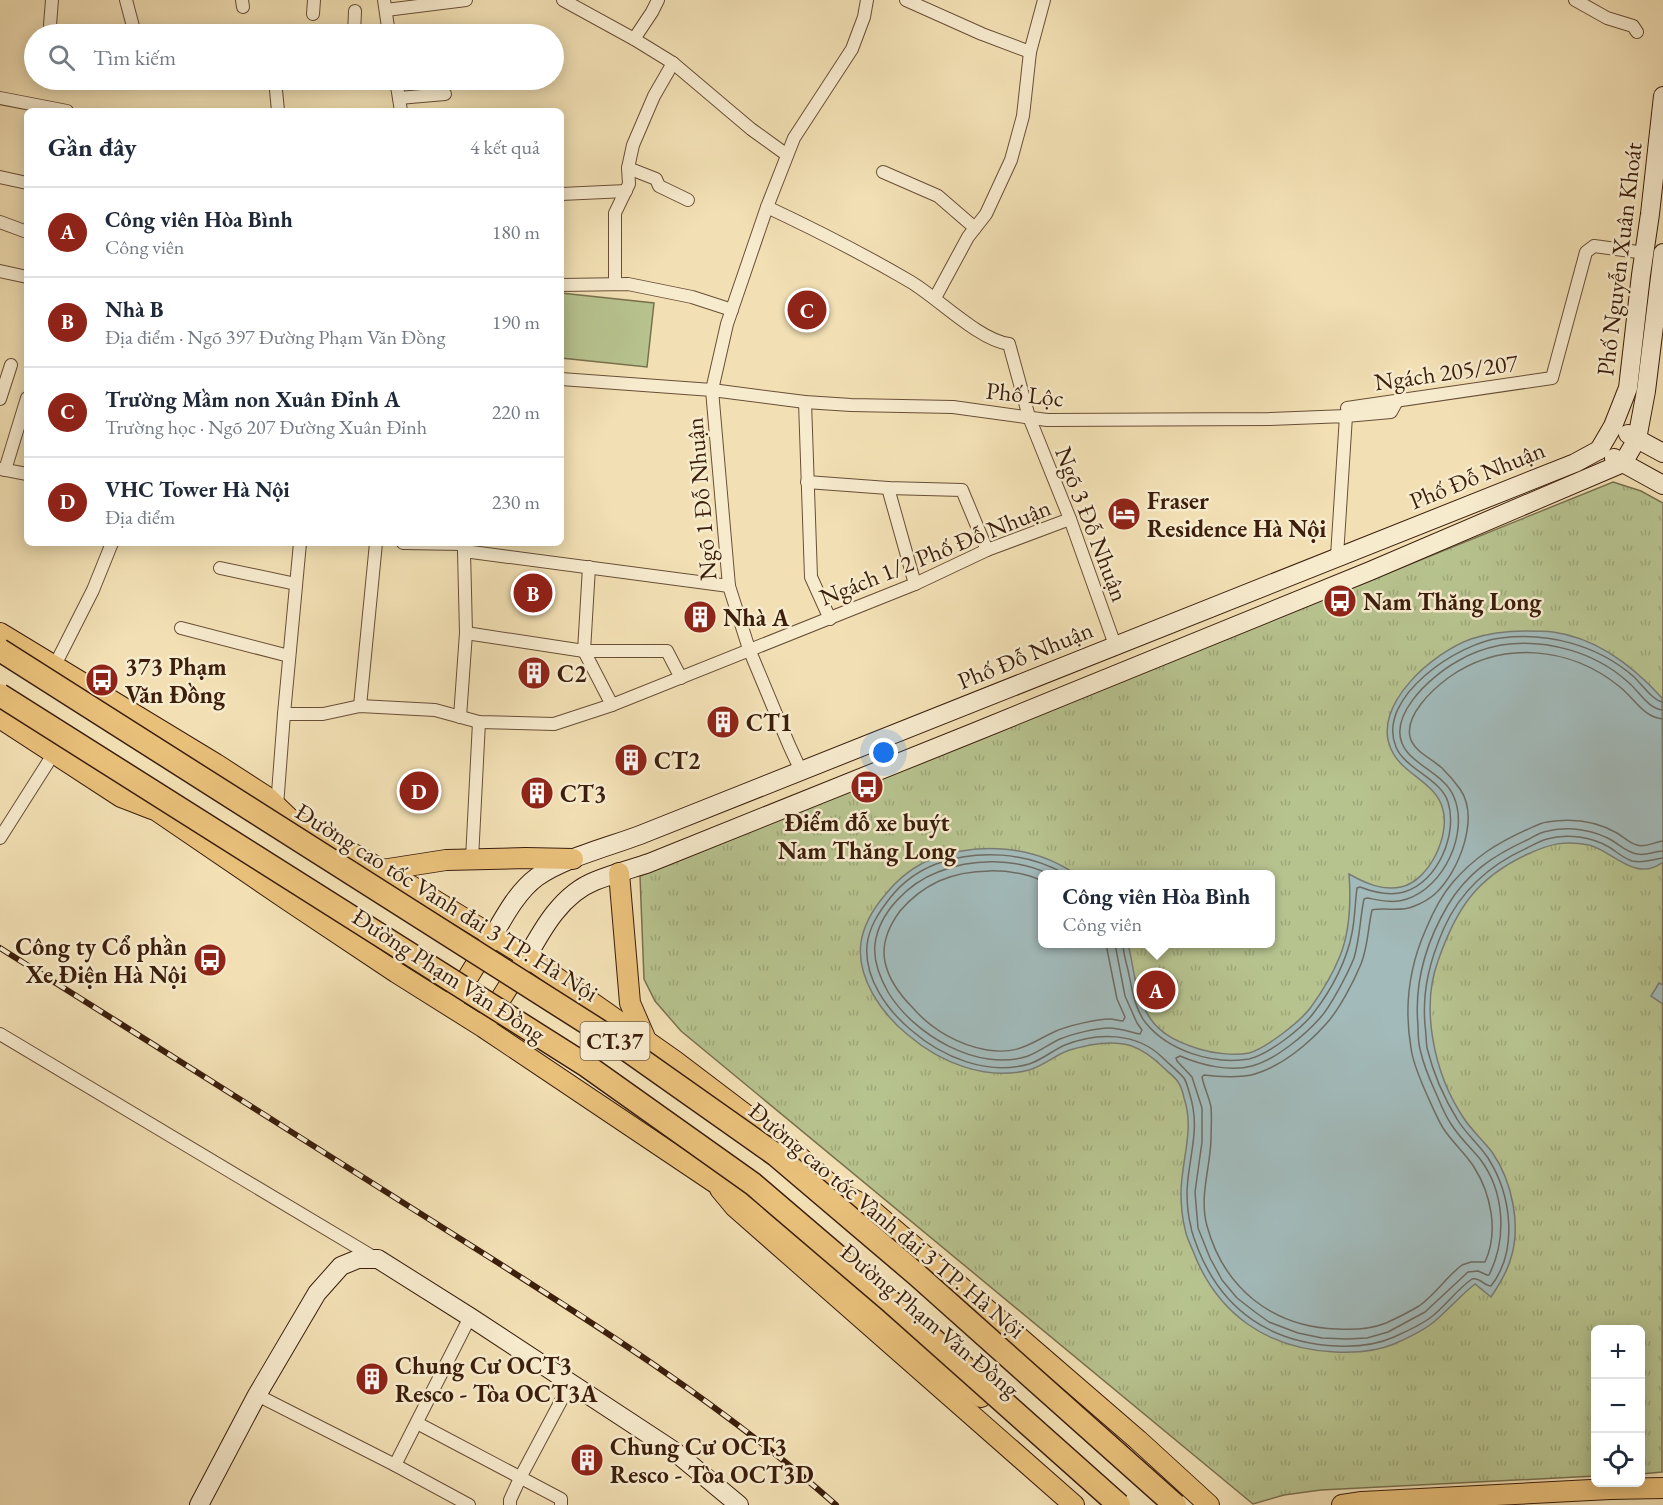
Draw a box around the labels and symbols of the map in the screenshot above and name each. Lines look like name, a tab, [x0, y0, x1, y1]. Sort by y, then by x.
street label: Phố Nguyễn Xuân Khoát	[1589, 140, 1649, 378]
pin: C	[788, 288, 826, 332]
street label: Ngách 205/207	[1372, 347, 1520, 397]
street label: Phố Lộc	[985, 375, 1065, 413]
street label: Ngõ 1 Đỗ Nhuận	[678, 416, 724, 582]
street label: Phố Đỗ Nhuận	[1405, 434, 1550, 516]
street label: Ngõ 3 Đỗ Nhuận	[1048, 442, 1136, 606]
place label: Fraser Residence Hà Nội	[1147, 485, 1326, 544]
street label: Ngách 1/2 Phố Đỗ Nhuận	[815, 491, 1055, 613]
hotel icon: Fraser Residence Hà Nội	[1106, 496, 1142, 532]
pin: B	[514, 570, 552, 616]
bus stop icon: Nam Thăng Long	[1322, 583, 1358, 619]
place label: Nam Thăng Long	[1363, 586, 1543, 618]
building icon: Nhà A	[682, 599, 718, 635]
place label: Nhà A	[723, 602, 790, 633]
street label: Phố Đỗ Nhuận	[953, 614, 1098, 696]
place label: 373 Phạm Văn Đồng	[125, 651, 227, 711]
building icon: C2	[516, 655, 552, 691]
place label: C2	[557, 658, 587, 689]
bus stop icon: 373 Phạm Văn Đồng	[84, 662, 120, 698]
building icon: CT1	[705, 704, 741, 740]
place label: CT1	[746, 707, 792, 738]
your location	[869, 738, 898, 767]
building icon: CT2	[613, 742, 649, 778]
place label: CT2	[654, 745, 701, 776]
pin: D	[400, 768, 438, 814]
bus stop icon: Điểm đỗ xe buýt Nam Thăng Long	[849, 769, 885, 805]
building icon: CT3	[519, 775, 555, 811]
place label: CT3	[560, 778, 606, 809]
street label: Đường cao tốc Vành đai 3 TP. Hà Nội	[290, 796, 604, 1008]
place label: Điểm đỗ xe buýt Nam Thăng Long	[778, 807, 957, 867]
street label: Đường Phạm Văn Đồng	[347, 901, 552, 1049]
place label: Công ty Cổ phần Xe Điện Hà Nội	[15, 931, 187, 990]
bus stop icon: Công ty Cổ phần Xe Điện Hà Nội	[192, 942, 228, 978]
pin: A	[1136, 968, 1176, 1012]
road number: CT.37	[580, 1022, 650, 1060]
street label: Đường cao tốc Vành đai 3 TP. Hà Nội	[742, 1095, 1032, 1345]
street label: Đường Phạm Văn Đồng	[834, 1236, 1026, 1404]
place label: Chung Cư OCT3 Resco - Tòa OCT3A	[395, 1350, 598, 1409]
building icon: Chung Cư OCT3 Resco - Tòa OCT3A	[354, 1361, 390, 1397]
place label: Chung Cư OCT3 Resco - Tòa OCT3D	[610, 1431, 814, 1490]
building icon: Chung Cư OCT3 Resco - Tòa OCT3D	[569, 1442, 605, 1478]

